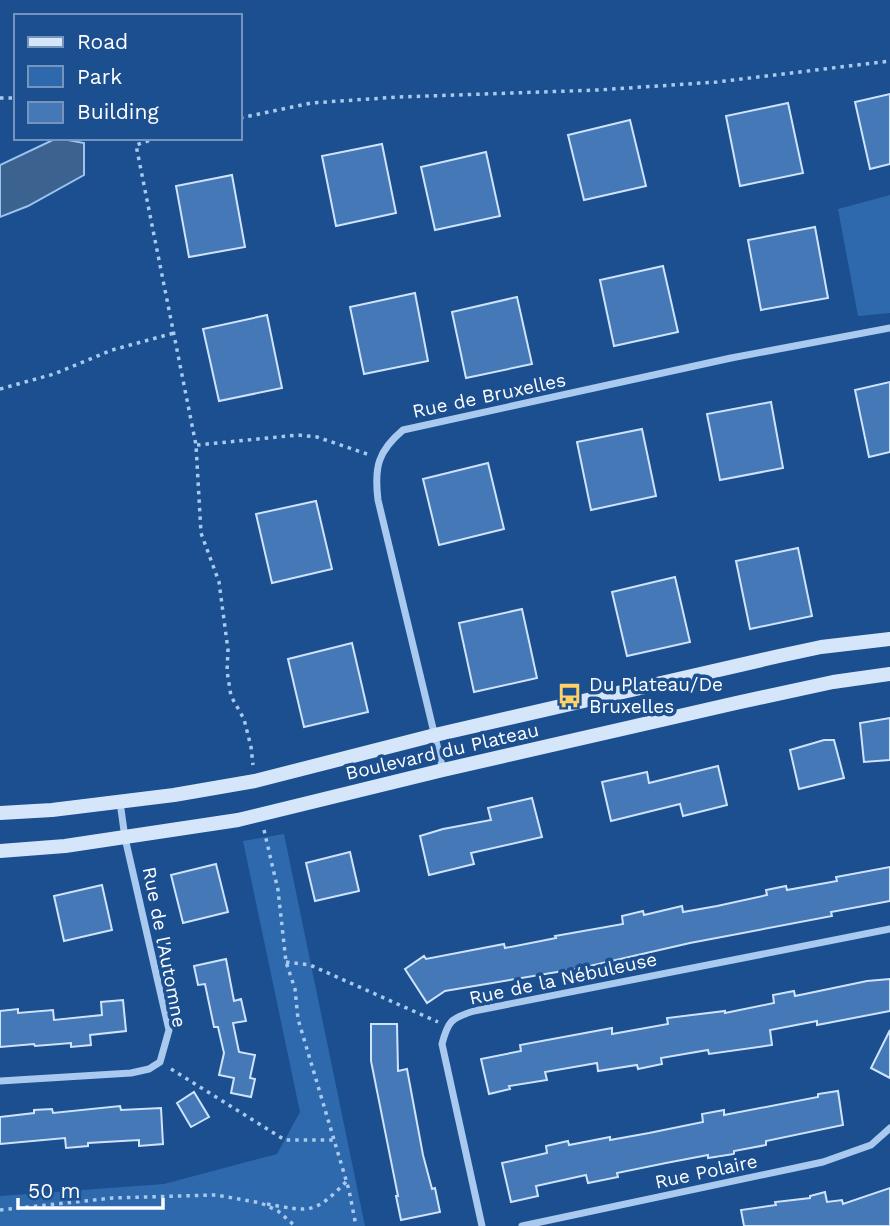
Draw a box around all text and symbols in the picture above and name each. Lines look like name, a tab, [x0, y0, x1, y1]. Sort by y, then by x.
legend	[14, 14, 242, 140]
text: Road	[77, 29, 128, 54]
text: Park	[77, 64, 122, 89]
text: Building	[77, 99, 159, 124]
street label: Rue de Bruxelles	[410, 368, 568, 423]
place label: Du Plateau/De Bruxelles	[589, 673, 723, 718]
bus stop icon: Du Plateau/De Bruxelles	[555, 681, 583, 709]
street label: Boulevard du Plateau	[343, 718, 541, 785]
street label: Rue de l'Automne	[138, 865, 191, 1029]
street label: Rue de la Nébuleuse	[467, 947, 659, 1010]
street label: Rue Polaire	[653, 1149, 760, 1194]
scale bar	[18, 1166, 163, 1210]
text: 50 m	[28, 1178, 80, 1203]

